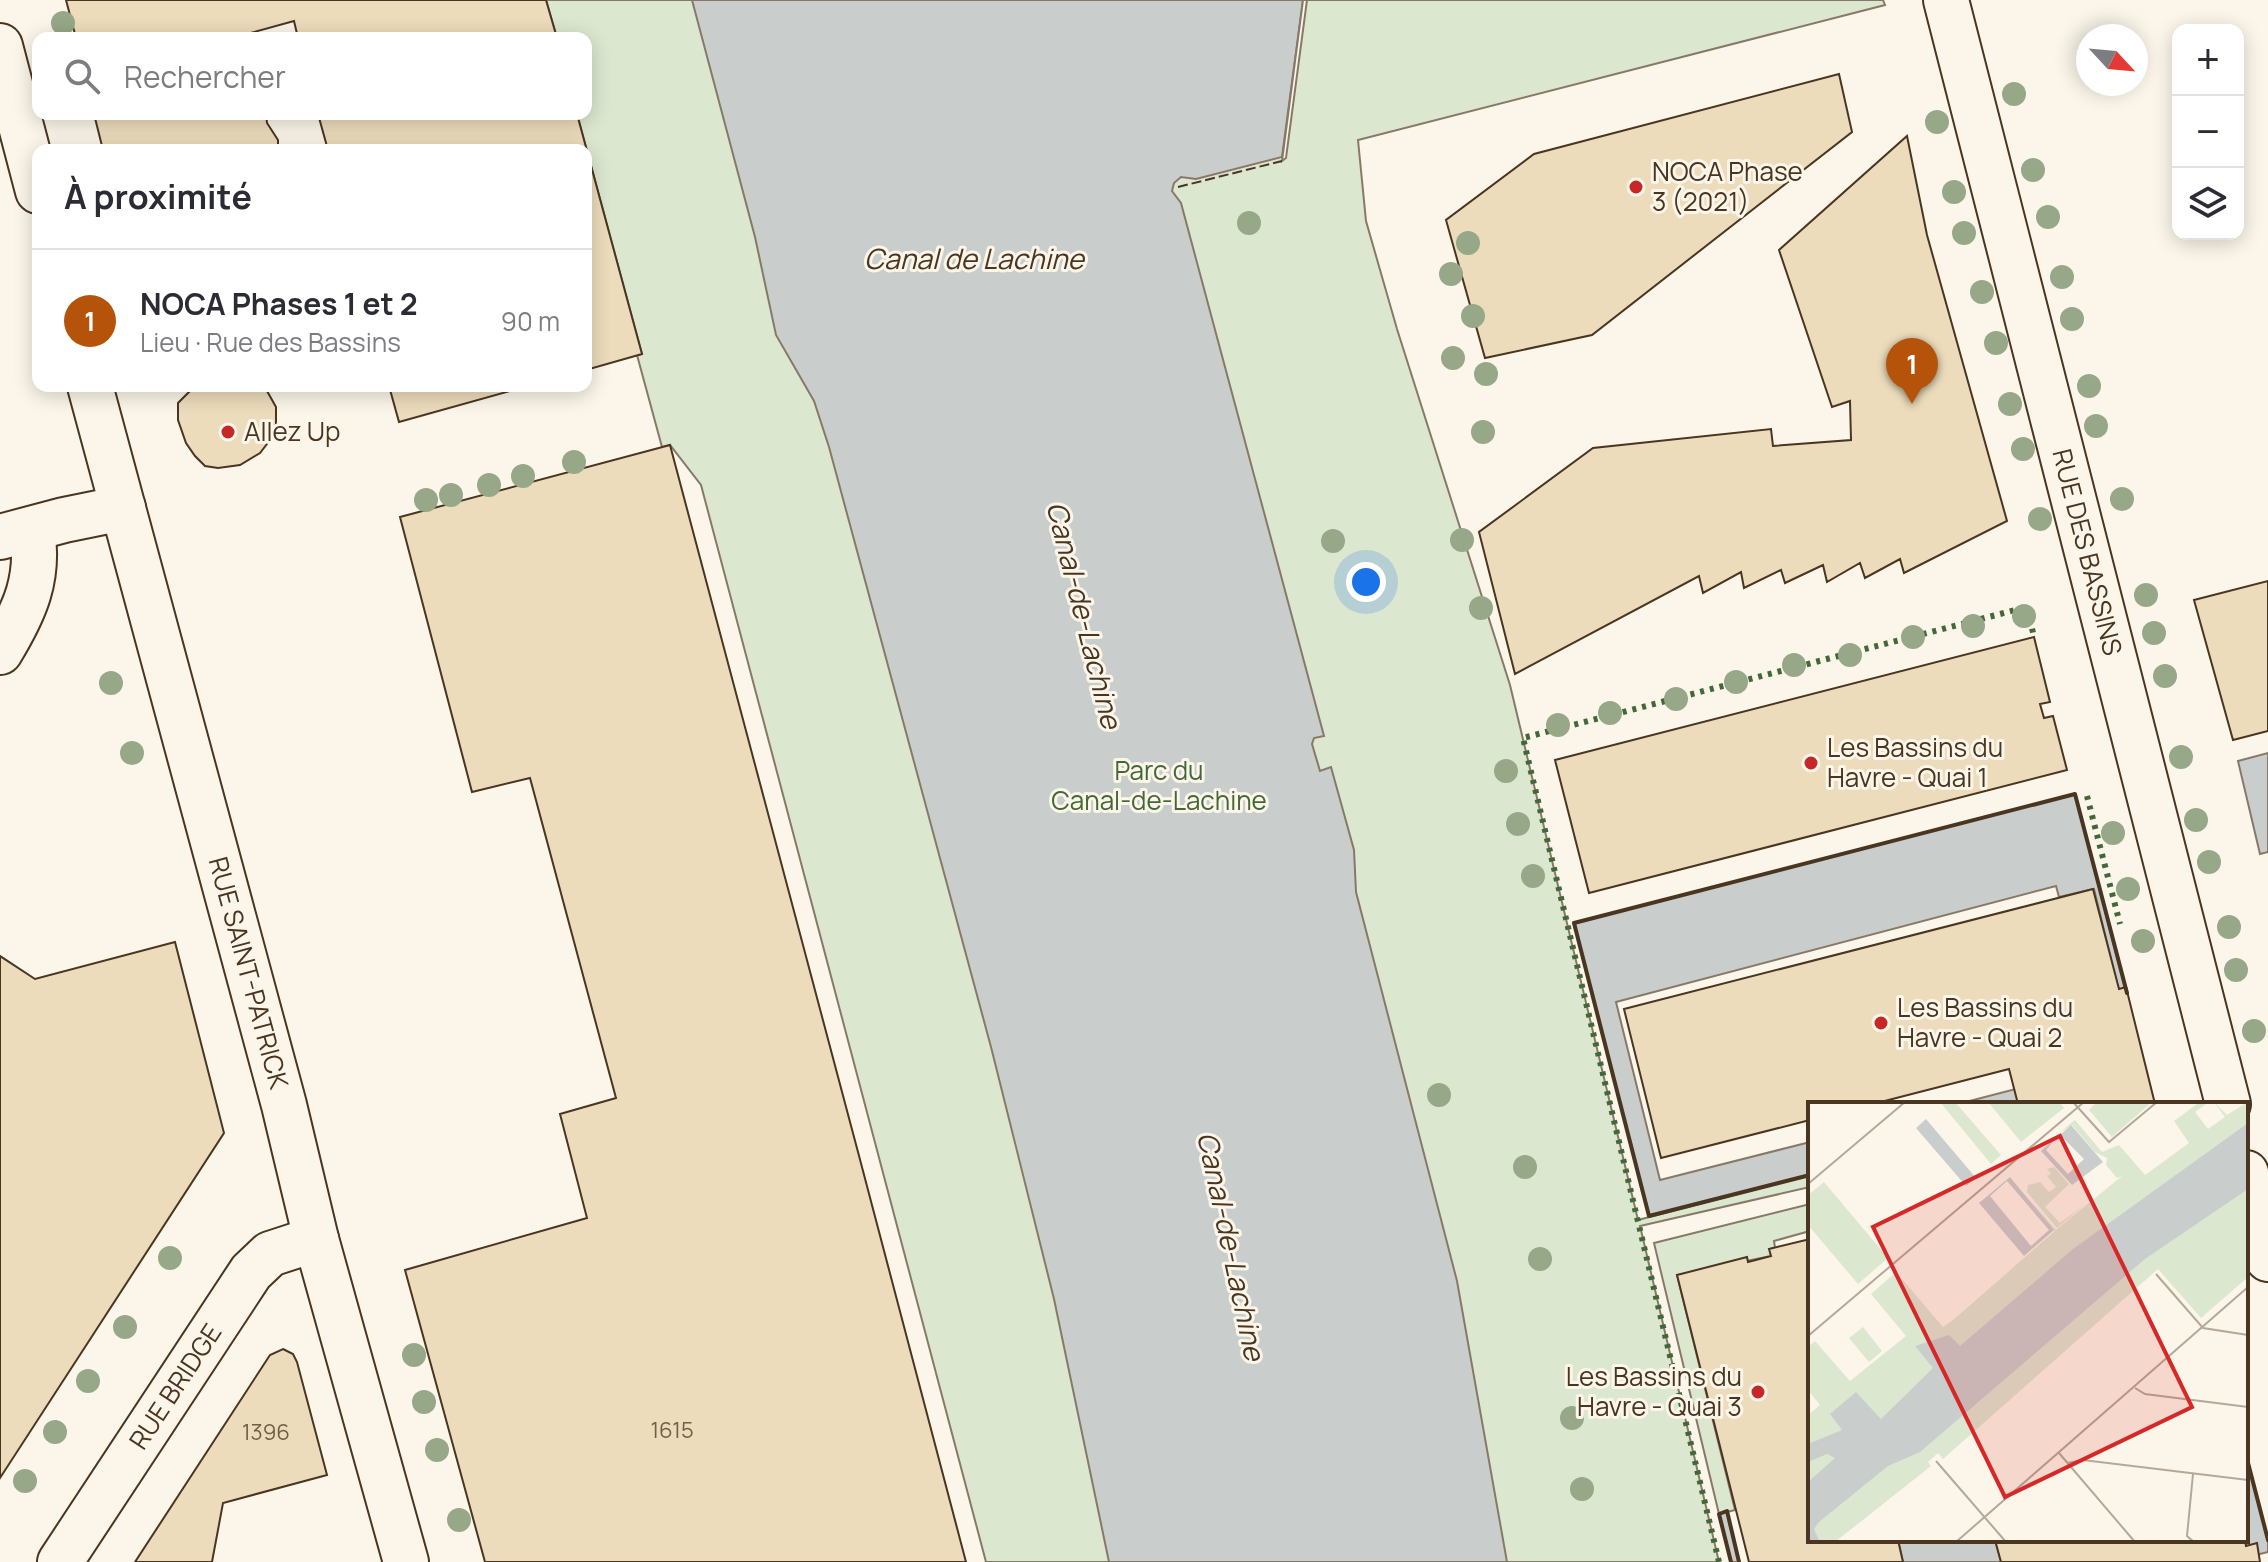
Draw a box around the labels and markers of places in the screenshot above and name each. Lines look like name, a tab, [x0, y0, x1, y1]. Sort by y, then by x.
place label: NOCA Phase 3 (2021)	[1652, 153, 1803, 219]
marker: NOCA Phase 3 (2021)	[1627, 178, 1645, 196]
pin: 1	[1886, 338, 1938, 404]
place label: Allez Up	[244, 413, 340, 449]
marker: Allez Up	[219, 423, 237, 441]
place label: Les Bassins du Havre - Quai 1	[1827, 729, 2003, 795]
marker: Les Bassins du Havre - Quai 1	[1802, 754, 1820, 772]
place label: Les Bassins du Havre - Quai 2	[1897, 989, 2073, 1055]
marker: Les Bassins du Havre - Quai 2	[1872, 1014, 1890, 1032]
place label: Les Bassins du Havre - Quai 3	[1566, 1358, 1742, 1424]
marker: Les Bassins du Havre - Quai 3	[1749, 1383, 1767, 1401]

